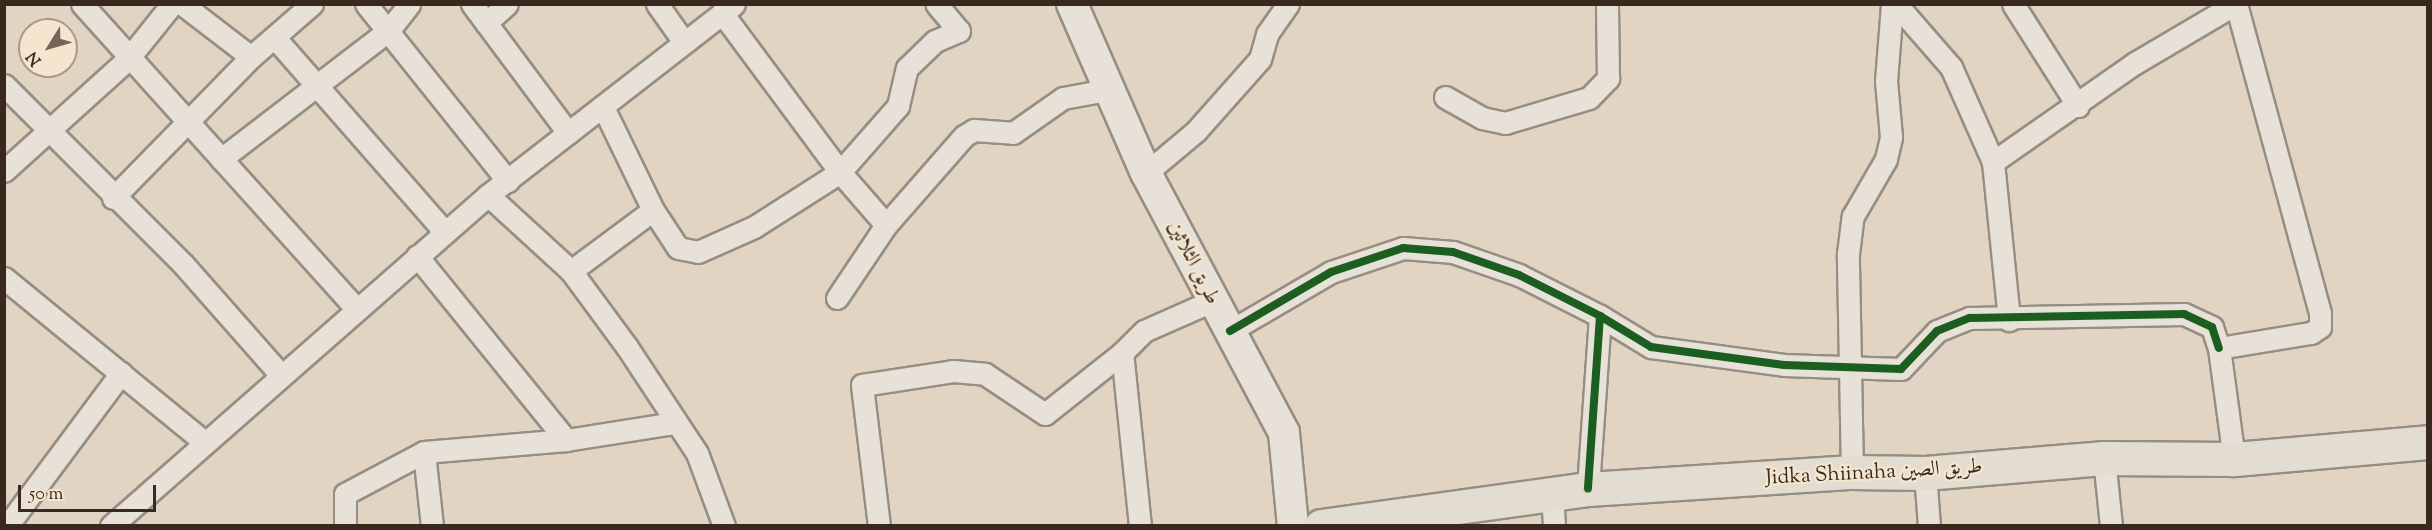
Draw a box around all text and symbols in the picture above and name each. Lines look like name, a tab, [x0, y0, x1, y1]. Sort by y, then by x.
north arrow	[18, 18, 78, 78]
text: N	[22, 46, 48, 70]
street label: طريق الثلاثين	[1161, 217, 1225, 309]
street label: Jidka Shiinaha طريق الصين	[1765, 455, 1983, 491]
scale bar	[21, 473, 159, 511]
text: 50 m	[29, 482, 63, 508]

